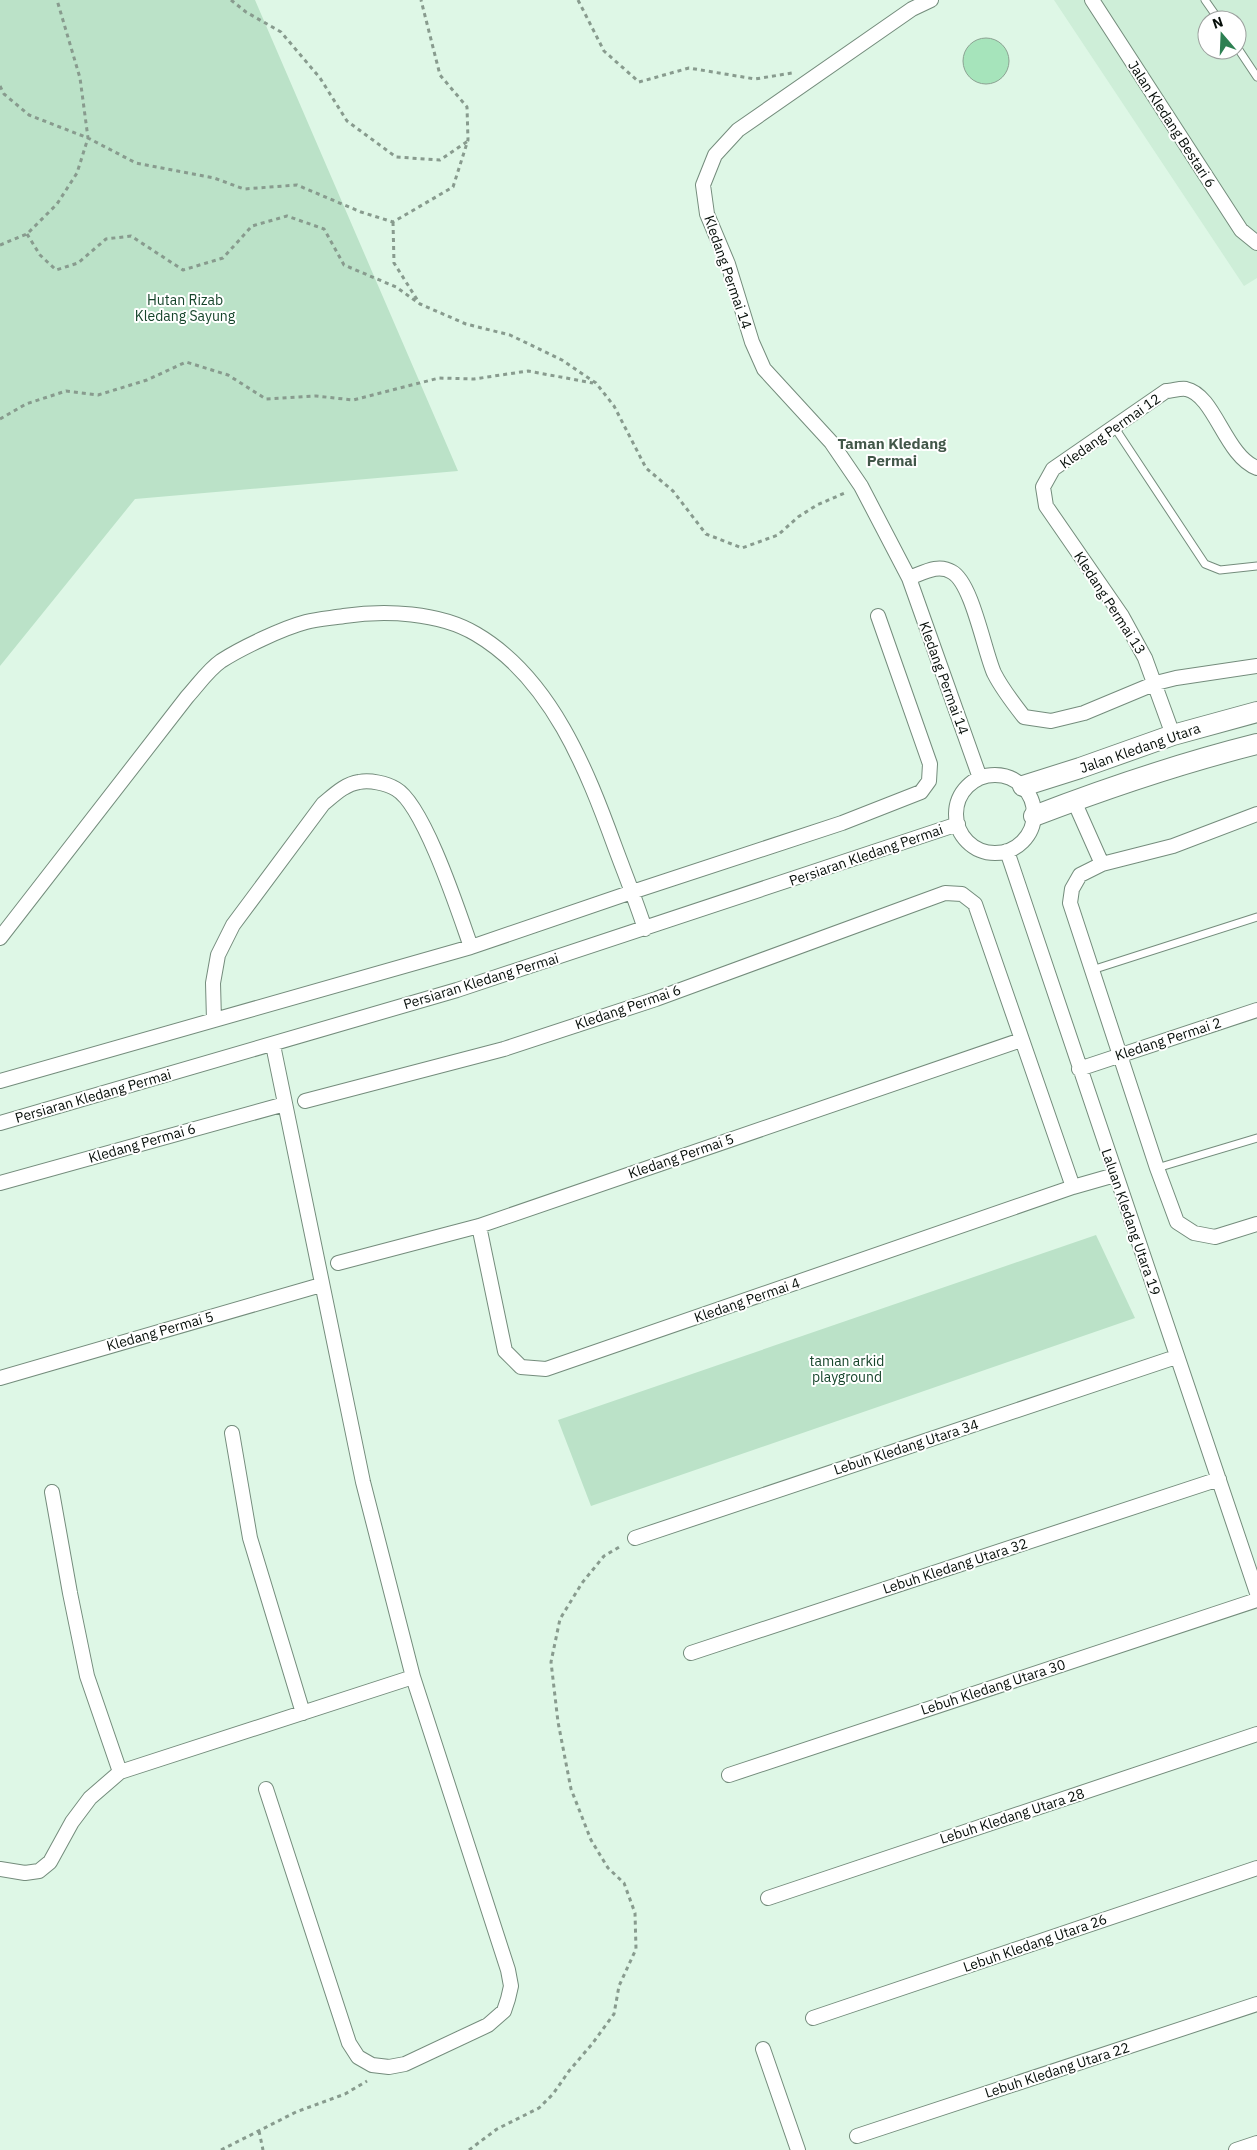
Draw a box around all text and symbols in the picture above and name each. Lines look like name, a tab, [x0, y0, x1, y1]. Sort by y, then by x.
north arrow	[1197, 10, 1247, 60]
text: N	[1210, 13, 1225, 33]
street label: Jalan Kledang Bestari 6	[1124, 57, 1220, 191]
street label: Kledang Permai 14	[700, 213, 756, 331]
park label: Hutan Rizab Kledang Sayung	[135, 291, 236, 325]
street label: Kledang Permai 12	[1056, 390, 1164, 472]
district label: Taman Kledang Permai	[838, 434, 947, 470]
street label: Kledang Permai 13	[1070, 548, 1150, 658]
street label: Kledang Permai 14	[915, 619, 973, 737]
street label: Jalan Kledang Utara	[1077, 719, 1203, 777]
street label: Persiaran Kledang Permai	[787, 820, 945, 890]
street label: Persiaran Kledang Permai	[401, 949, 561, 1013]
street label: Kledang Permai 6	[573, 980, 683, 1034]
street label: Kledang Permai 2	[1113, 1013, 1223, 1065]
street label: Persiaran Kledang Permai	[13, 1065, 173, 1127]
street label: Kledang Permai 6	[86, 1119, 198, 1167]
street label: Kledang Permai 5	[626, 1129, 736, 1183]
street label: Laluan Kledang Utara 19	[1097, 1146, 1165, 1298]
street label: Kledang Permai 4	[692, 1273, 802, 1327]
street label: Kledang Permai 5	[104, 1307, 216, 1355]
park label: taman arkid playground	[810, 1352, 884, 1386]
street label: Lebuh Kledang Utara 34	[831, 1415, 981, 1479]
street label: Lebuh Kledang Utara 32	[880, 1534, 1030, 1598]
street label: Lebuh Kledang Utara 30	[918, 1655, 1068, 1719]
street label: Lebuh Kledang Utara 28	[937, 1784, 1087, 1848]
street label: Lebuh Kledang Utara 26	[961, 1910, 1109, 1976]
street label: Lebuh Kledang Utara 22	[982, 2038, 1132, 2102]

